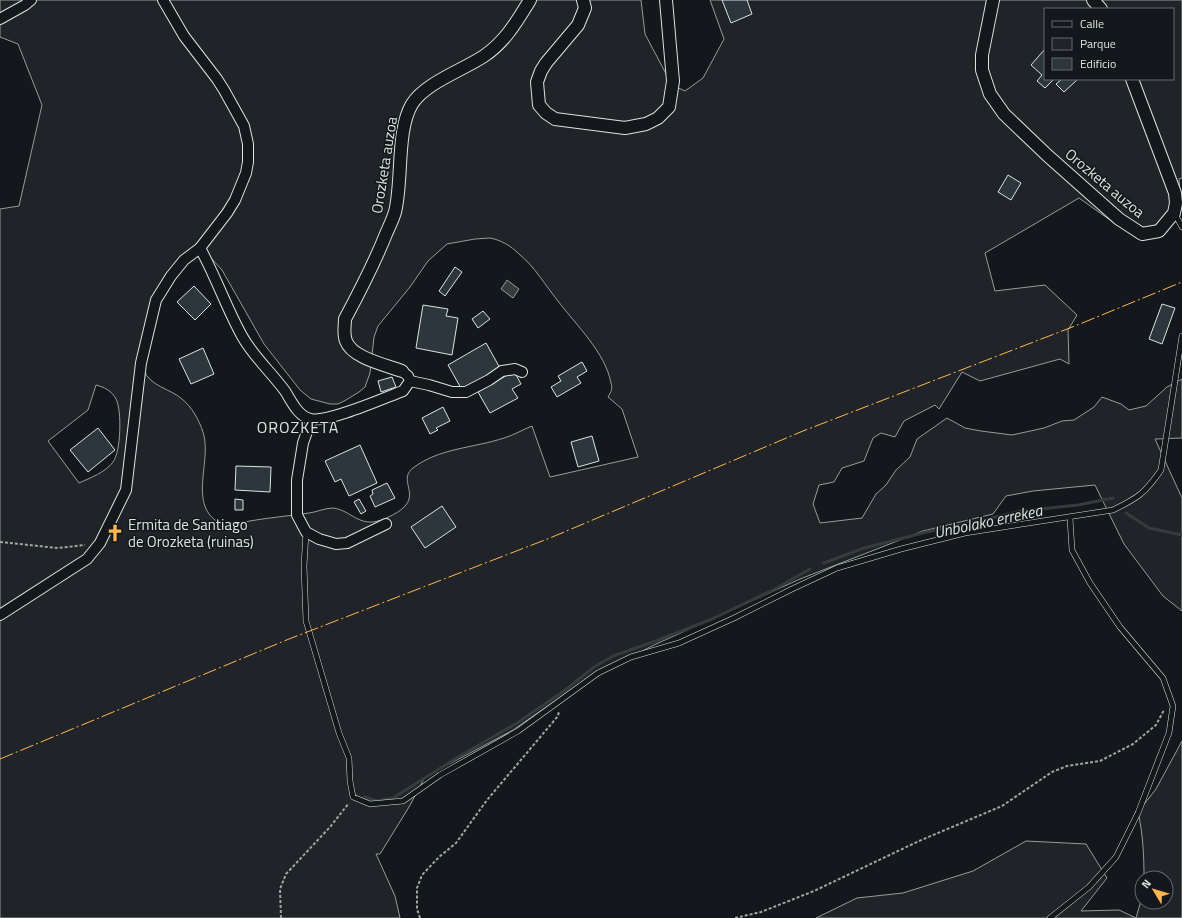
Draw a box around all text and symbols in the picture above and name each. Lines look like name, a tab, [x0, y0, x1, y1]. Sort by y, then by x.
legend	[1044, 8, 1174, 80]
text: Calle	[1080, 14, 1104, 33]
text: Parque	[1080, 34, 1116, 53]
text: Edificio	[1080, 54, 1116, 73]
street label: Orozketa auzoa	[365, 114, 403, 215]
street label: Orozketa auzoa	[1060, 143, 1150, 224]
district label: OROZKETA	[257, 415, 339, 439]
water label: Unbolako errekea	[932, 498, 1045, 544]
place label: Ermita de Santiago de Orozketa (ruinas)	[128, 513, 254, 553]
church icon: Ermita de Santiago de Orozketa (ruinas)	[105, 523, 125, 543]
north arrow	[1134, 870, 1174, 910]
text: N	[1137, 876, 1155, 892]

